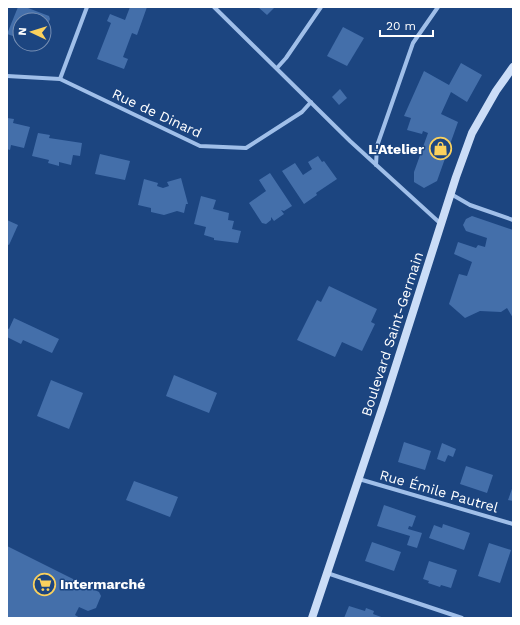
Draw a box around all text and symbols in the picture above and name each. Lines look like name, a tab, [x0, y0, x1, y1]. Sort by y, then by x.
north arrow	[12, 12, 52, 52]
scale bar	[380, 12, 433, 38]
text: 20 m	[386, 19, 416, 33]
text: N	[16, 27, 29, 36]
street label: Rue de Dinard	[110, 85, 204, 141]
shop icon: L'Atelier	[427, 136, 453, 162]
place label: L'Atelier	[368, 141, 424, 157]
street label: Boulevard Saint-Germain	[358, 250, 426, 418]
street label: Rue Émile Pautrel	[378, 466, 501, 516]
supermarket icon: Intermarché	[32, 571, 58, 597]
place label: Intermarché	[60, 576, 145, 592]

